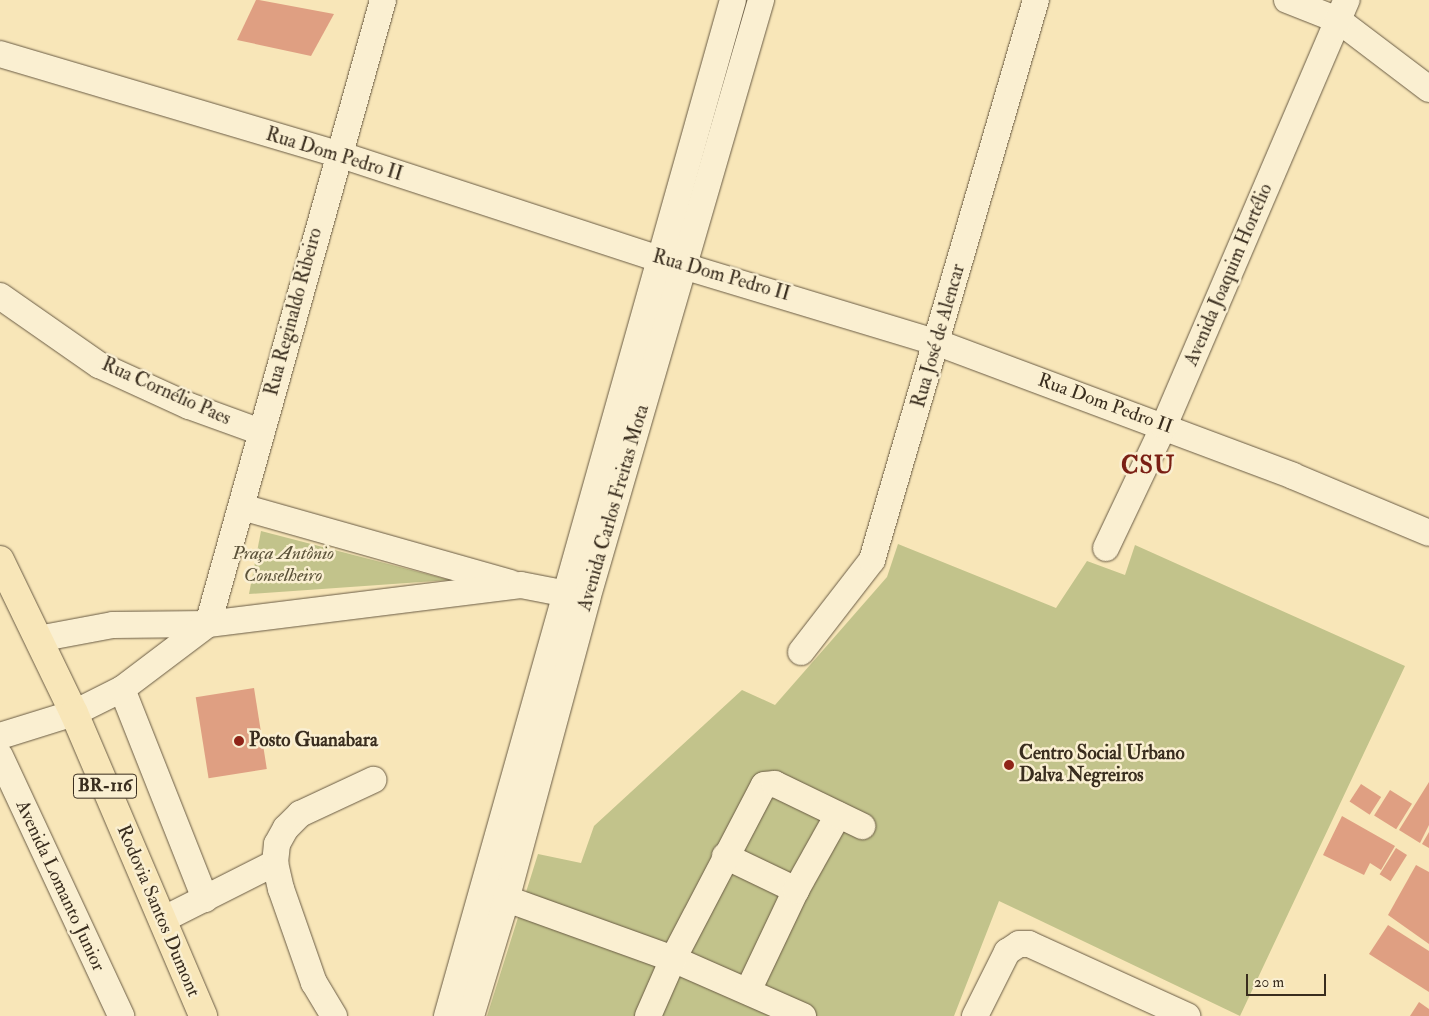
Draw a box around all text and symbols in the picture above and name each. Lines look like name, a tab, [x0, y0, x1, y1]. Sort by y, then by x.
street label: Rua Dom Pedro II	[263, 123, 405, 187]
street label: Avenida Joaquim Hortélio	[1180, 180, 1278, 370]
street label: Rua Reginaldo Ribeiro	[261, 226, 327, 398]
street label: Rua Dom Pedro II	[650, 245, 792, 307]
street label: Rua José de Alencar	[908, 262, 970, 410]
street label: Rua Cornélio Paes	[98, 353, 234, 431]
street label: Rua Dom Pedro II	[1034, 369, 1176, 439]
street label: Avenida Carlos Freitas Mota	[574, 402, 654, 614]
district label: CSU	[1121, 452, 1175, 480]
park label: Praça Antônio Conselheiro	[232, 543, 334, 587]
place label: Posto Guanabara	[249, 730, 378, 752]
marker: Posto Guanabara	[233, 735, 245, 747]
place label: Centro Social Urbano Dalva Negreiros	[1019, 743, 1185, 787]
marker: Centro Social Urbano Dalva Negreiros	[1003, 759, 1015, 771]
road number: BR-116	[72, 770, 138, 801]
street label: Avenida Lomanto Junior	[10, 797, 110, 975]
street label: Rodovia Santos Dumont	[111, 822, 205, 1000]
scale bar	[1249, 964, 1329, 996]
text: 20 m	[1254, 973, 1284, 992]

